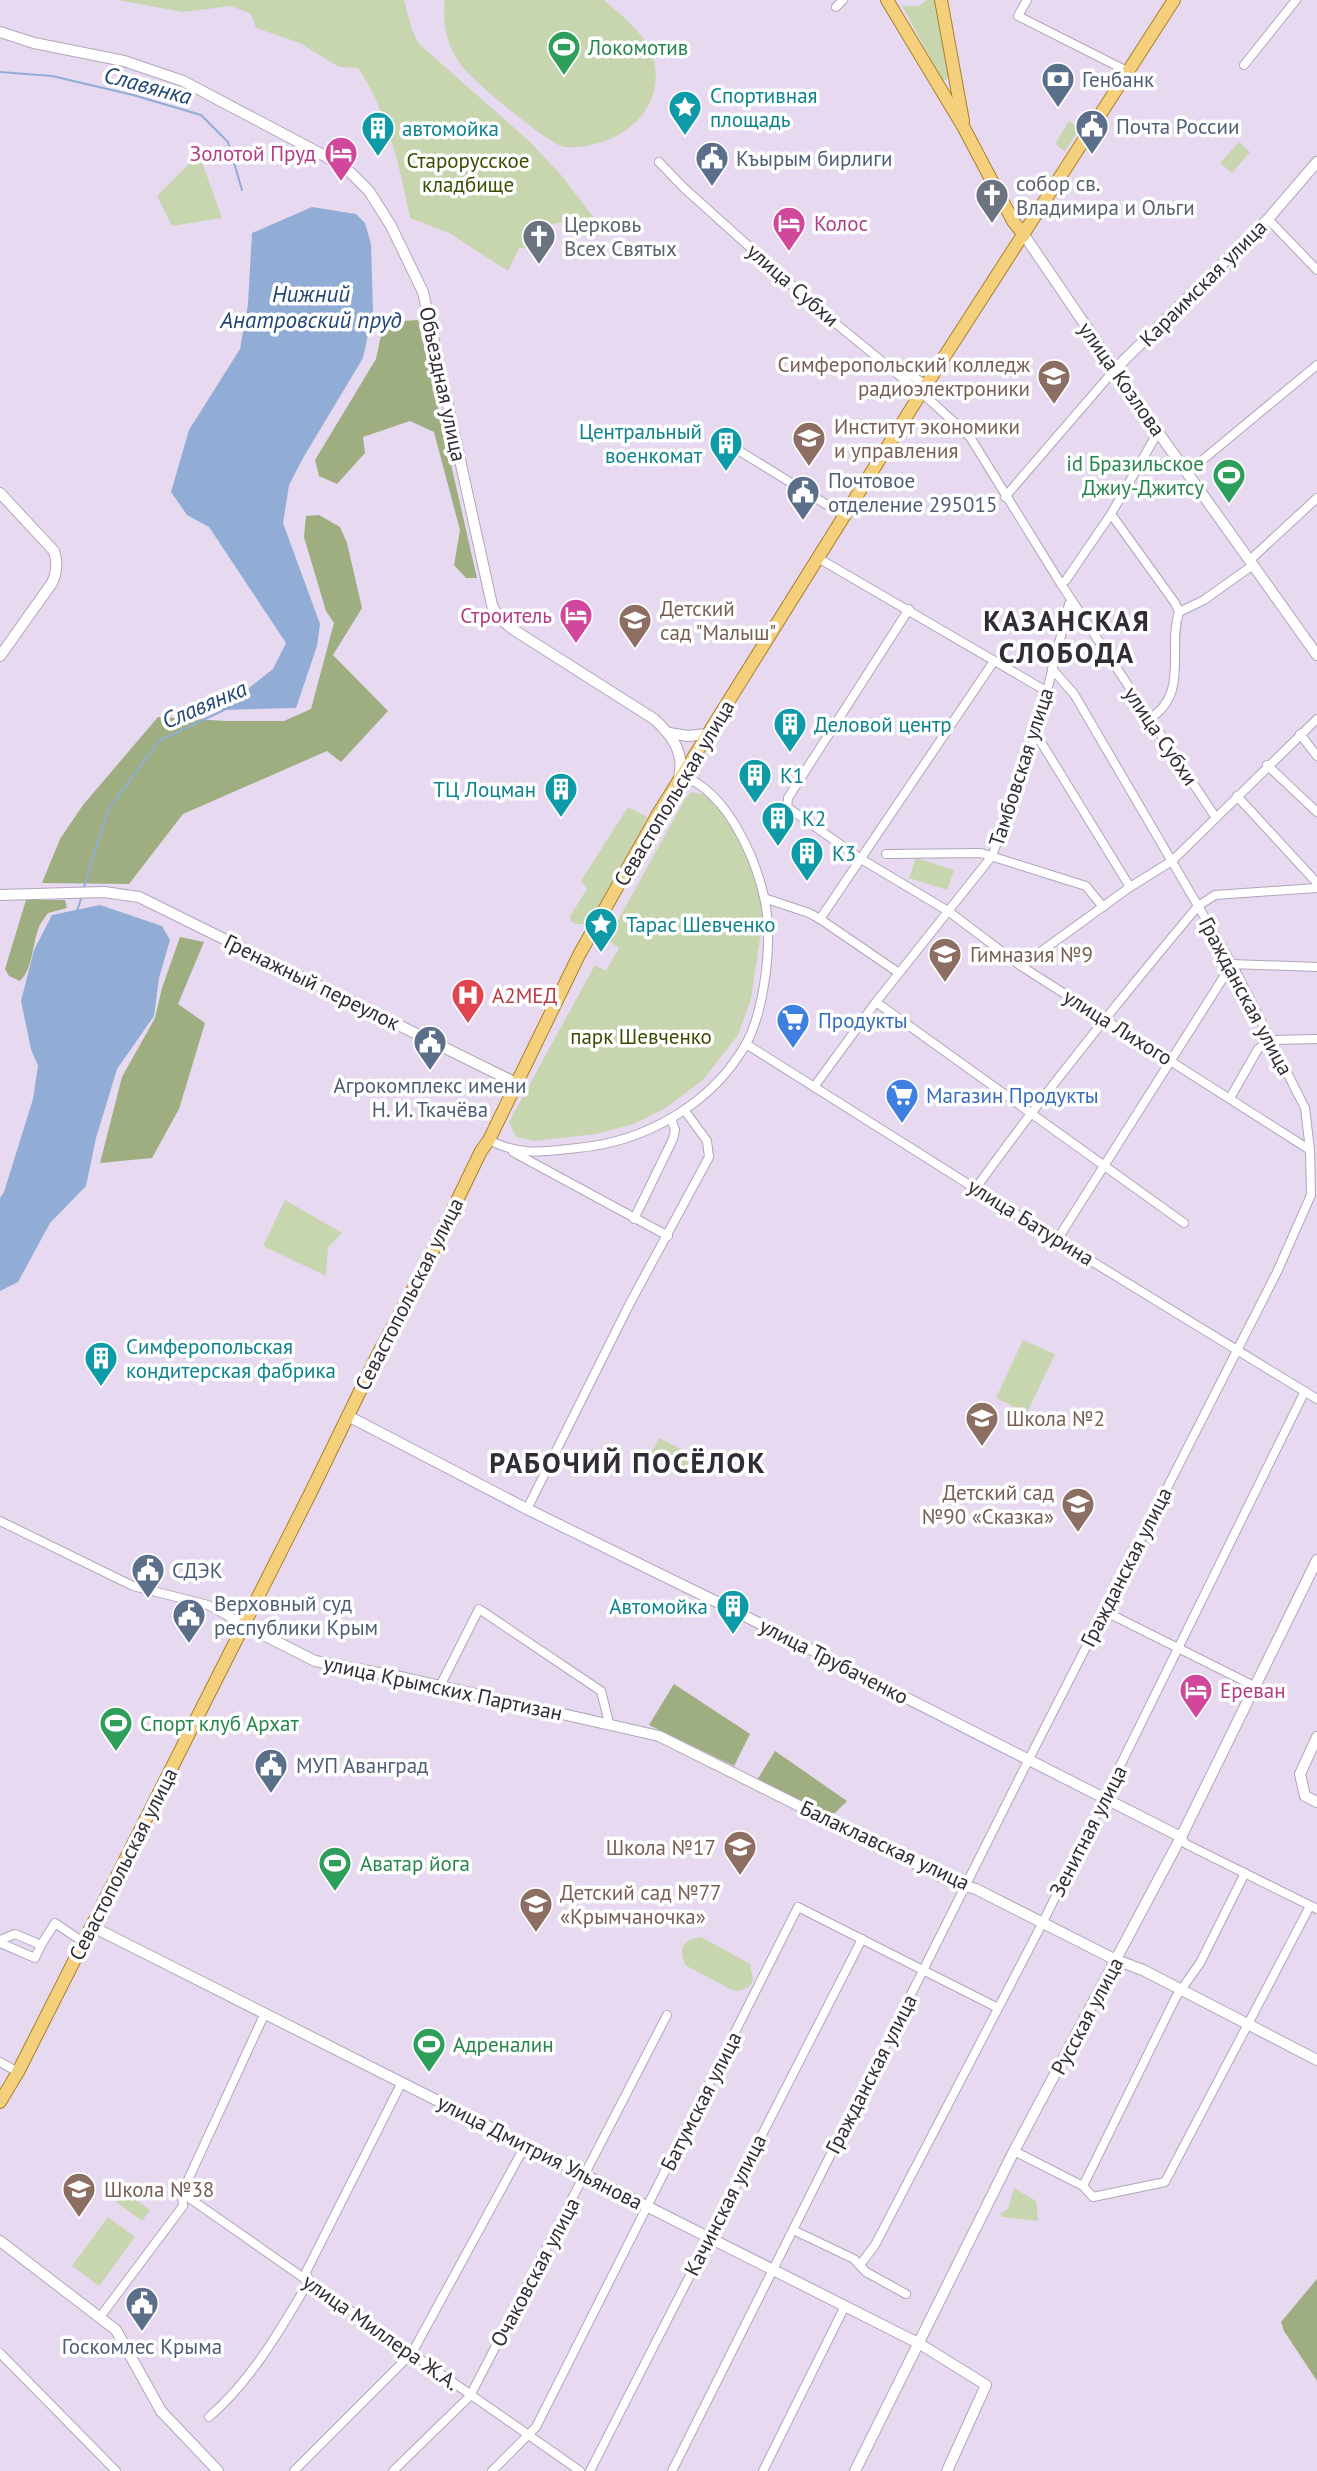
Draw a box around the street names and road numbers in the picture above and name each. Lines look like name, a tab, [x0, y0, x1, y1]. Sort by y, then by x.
street label: Караимская улица	[1134, 214, 1272, 352]
street label: улица Субхи	[741, 237, 845, 333]
street label: Объездная улица	[413, 304, 473, 464]
street label: улица Козлова	[1073, 316, 1171, 442]
street label: улица Субхи	[1118, 681, 1204, 791]
street label: Тамбовская улица	[983, 684, 1059, 850]
street label: Севастопольская улица	[608, 695, 740, 891]
street label: Гражданская улица	[1193, 912, 1299, 1080]
street label: Гренажный переулок	[220, 928, 404, 1036]
street label: улица Лихого	[1058, 983, 1178, 1071]
street label: улица Батурина	[963, 1172, 1099, 1272]
street label: Севастопольская улица	[349, 1193, 469, 1395]
street label: Гражданская улица	[1074, 1483, 1178, 1651]
street label: улица Трубаченко	[755, 1612, 913, 1710]
street label: улица Крымских Партизан	[321, 1649, 565, 1727]
street label: Зенитная улица	[1043, 1761, 1133, 1901]
street label: Севастопольская улица	[63, 1763, 183, 1965]
street label: Балаклавская улица	[796, 1794, 974, 1896]
street label: Русская улица	[1045, 1953, 1129, 2079]
street label: Гражданская улица	[819, 1990, 923, 2158]
street label: Батумская улица	[654, 2027, 748, 2175]
street label: улица Дмитрия Ульянова	[433, 2088, 647, 2216]
street label: Качинская улица	[678, 2130, 772, 2280]
street label: Очаковская улица	[484, 2193, 586, 2351]
street label: улица Миллера Ж.А.	[297, 2268, 465, 2396]

